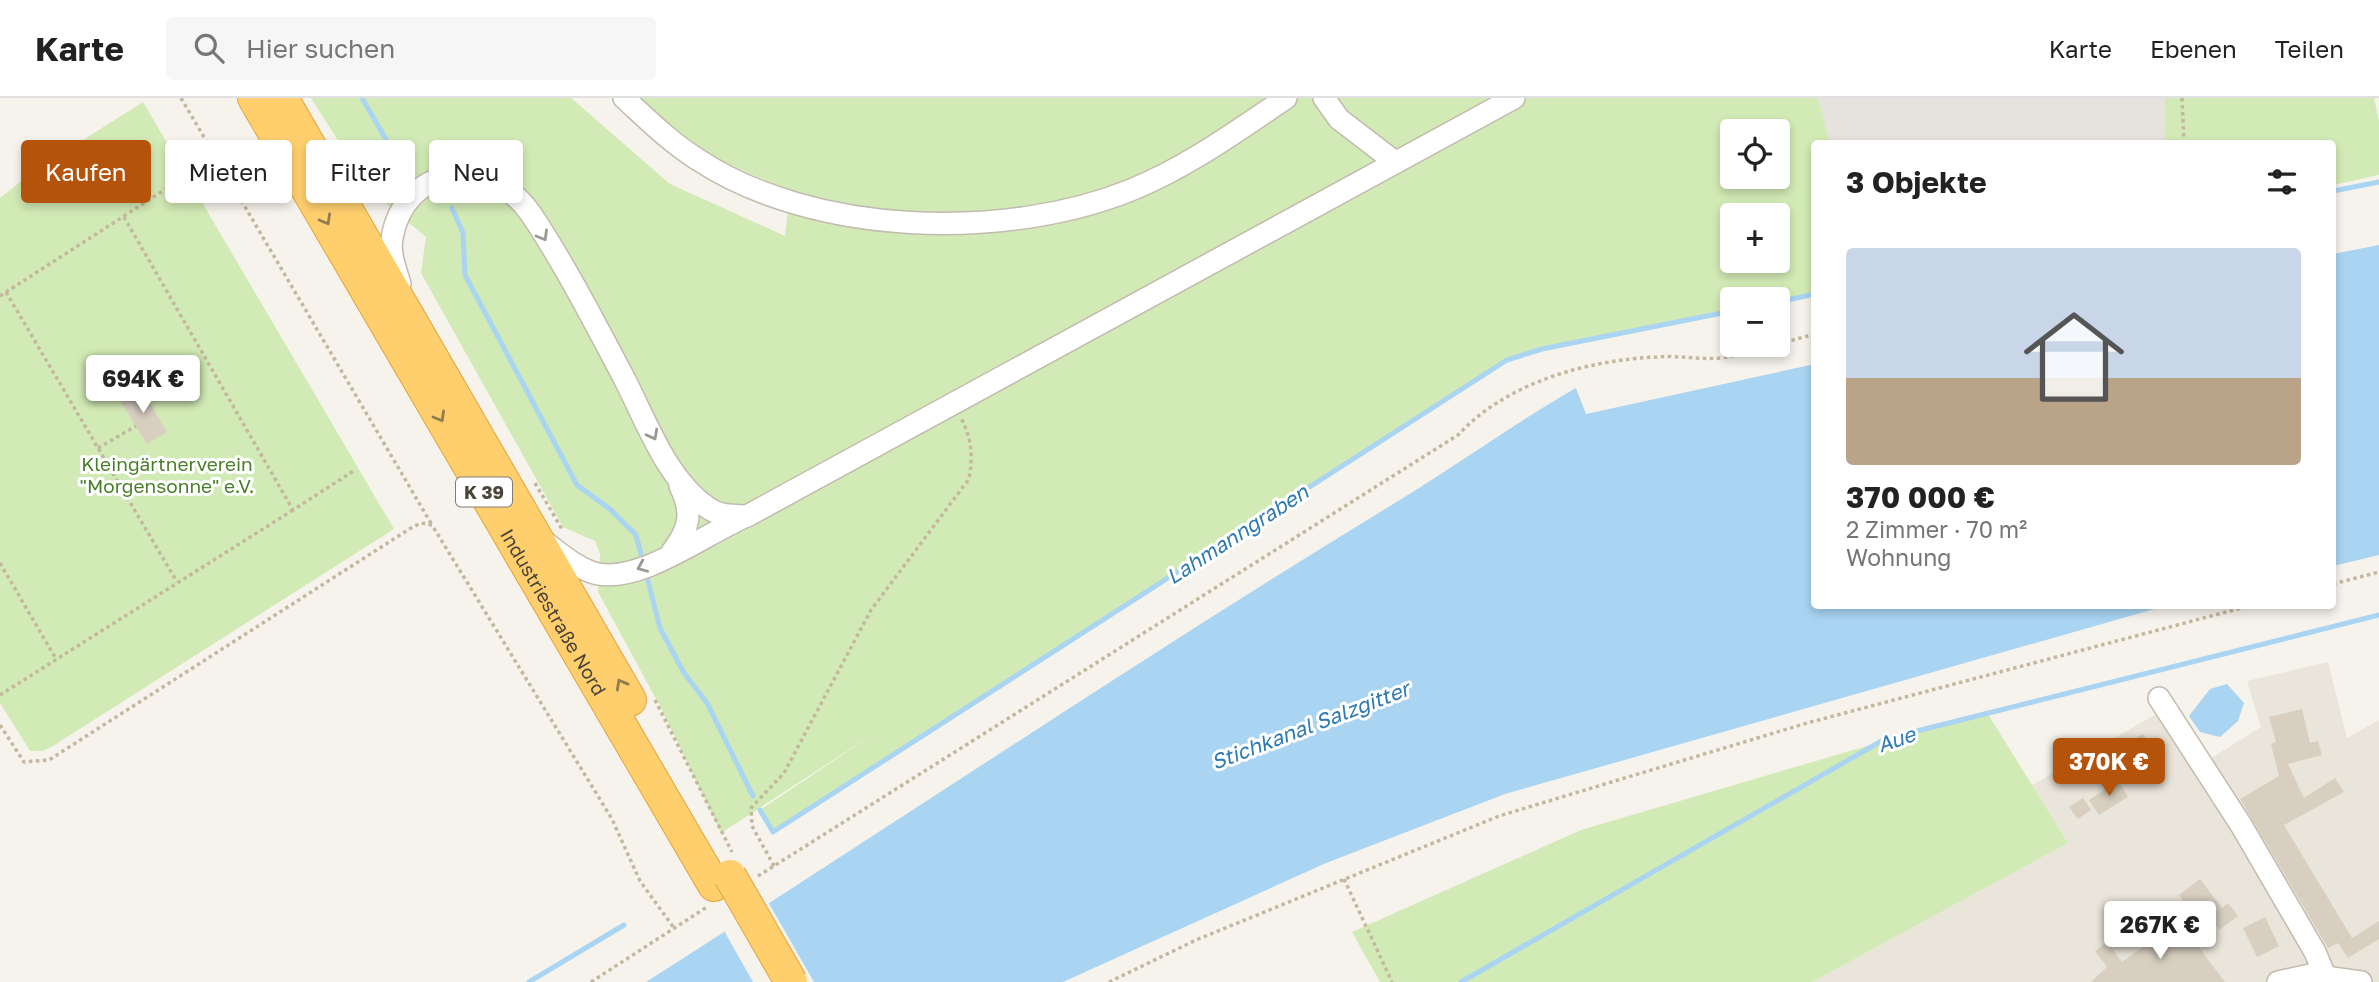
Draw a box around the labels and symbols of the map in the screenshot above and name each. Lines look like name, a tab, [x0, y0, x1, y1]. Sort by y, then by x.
one-way arrow	[318, 212, 331, 225]
one-way arrow	[535, 229, 548, 241]
pin: 694K €	[86, 356, 200, 415]
one-way arrow	[432, 409, 445, 422]
one-way arrow	[645, 428, 659, 440]
park label: Kleingärtnerverein "Morgensonne" e.V.	[80, 452, 255, 497]
road number: K 39	[456, 478, 512, 506]
water label: Lahmanngraben	[1161, 478, 1314, 590]
street label: Industriestraße Nord	[497, 524, 612, 699]
one-way arrow	[637, 559, 649, 573]
water label: Stichkanal Salzgitter	[1207, 674, 1415, 775]
one-way arrow	[616, 678, 629, 691]
water label: Aue	[1874, 720, 1920, 758]
pin: 370K €	[2052, 738, 2166, 798]
pin: 267K €	[2103, 902, 2217, 961]

